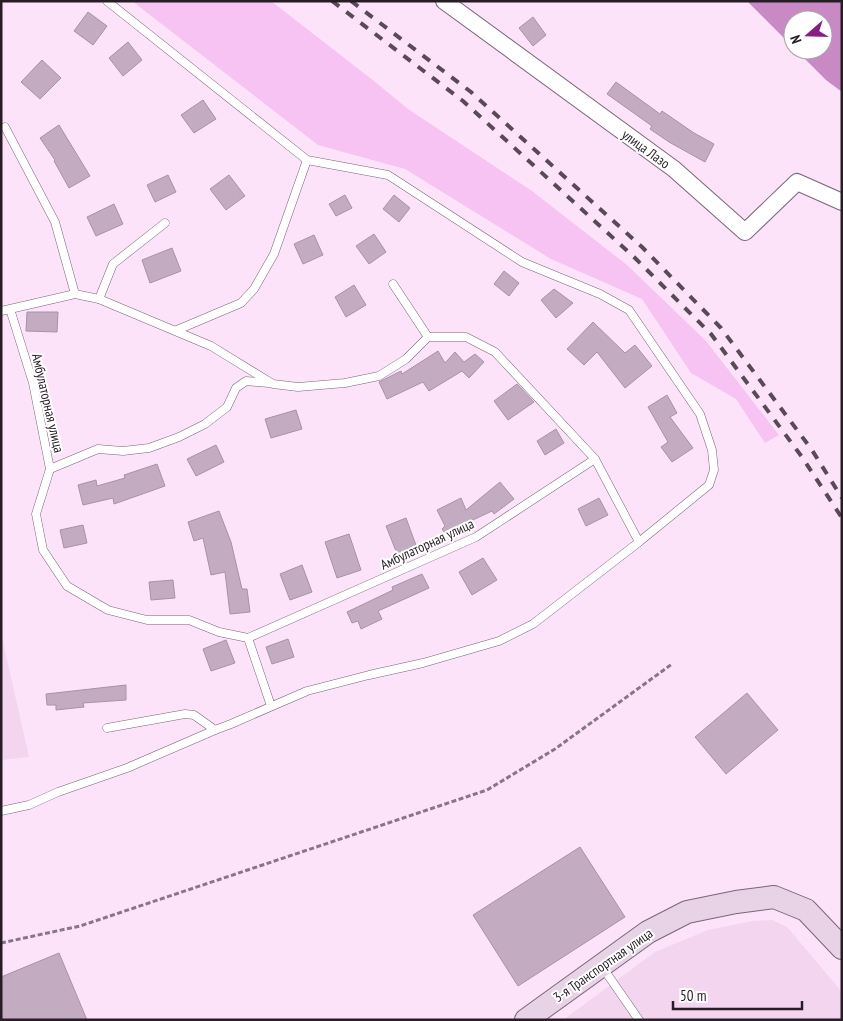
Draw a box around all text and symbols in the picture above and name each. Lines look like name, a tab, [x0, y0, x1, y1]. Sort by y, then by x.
north arrow	[783, 10, 833, 60]
text: N	[786, 33, 806, 46]
street label: улица Лазо	[618, 125, 674, 173]
street label: Амбулаторная улица	[28, 352, 68, 454]
street label: Амбулаторная улица	[377, 514, 477, 574]
street label: 3-я Транспортная улица	[550, 924, 656, 1006]
scale bar	[673, 978, 802, 1010]
text: 50 m	[680, 986, 706, 1005]

